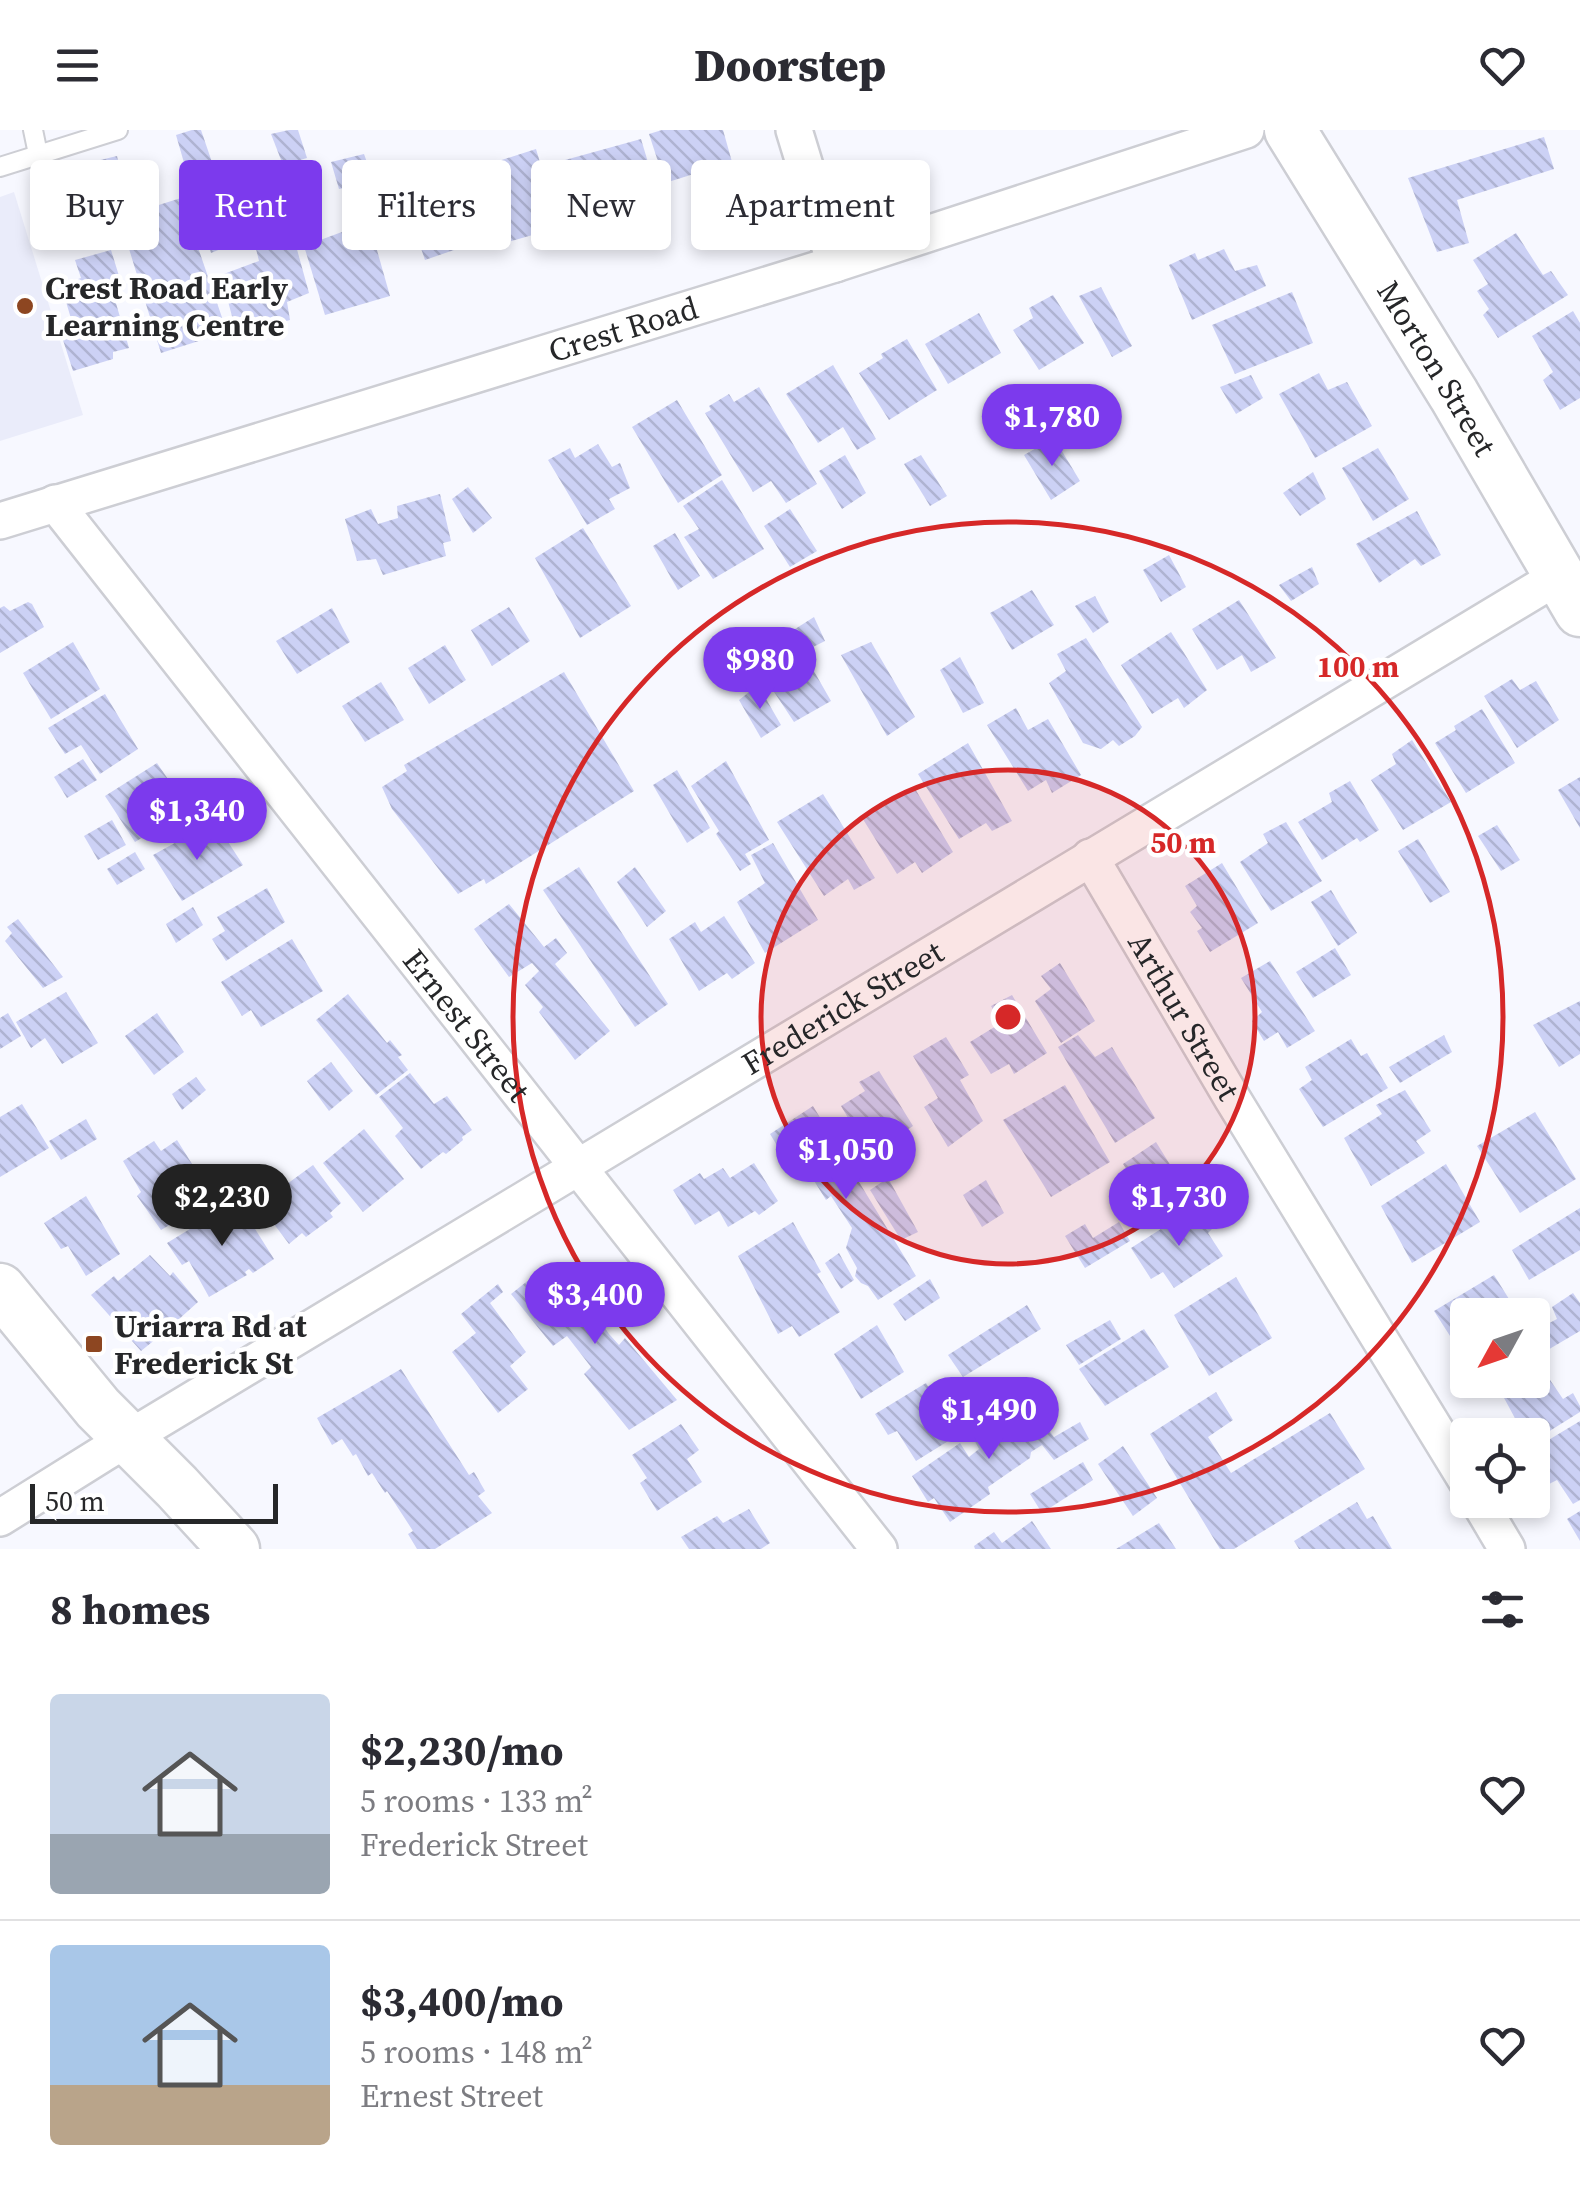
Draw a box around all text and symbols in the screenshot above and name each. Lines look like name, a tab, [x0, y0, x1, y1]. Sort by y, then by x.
text: Doorstep	[694, 34, 886, 96]
icon: menu	[50, 38, 105, 93]
icon: heart	[1475, 38, 1530, 93]
chip: Buy	[30, 160, 159, 250]
chip: Rent	[179, 160, 322, 250]
chip: Filters	[342, 160, 511, 250]
chip: New	[531, 160, 671, 250]
chip: Apartment	[691, 160, 930, 250]
place label: Crest Road Early Learning Centre	[45, 266, 288, 347]
street label: Morton Street	[1367, 273, 1507, 465]
street label: Crest Road	[543, 286, 703, 373]
marker: Crest Road Early Learning Centre	[14, 295, 36, 317]
pin: $1,780	[971, 384, 1133, 469]
text: $1,780	[1004, 394, 1100, 438]
pin: $980	[701, 627, 819, 712]
text: $980	[725, 637, 795, 681]
text: 100 m	[1317, 646, 1399, 687]
pin: $1,340	[116, 778, 278, 863]
text: $1,340	[149, 788, 245, 832]
text: 50 m	[1150, 822, 1216, 863]
street label: Arthur Street	[1117, 925, 1251, 1109]
street label: Frederick Street	[734, 930, 952, 1086]
street label: Ernest Street	[393, 940, 541, 1111]
centre of rings	[990, 999, 1026, 1035]
pin: $1,050	[765, 1117, 927, 1202]
text: $1,050	[798, 1127, 894, 1171]
pin: $2,230	[141, 1164, 303, 1249]
pin: $1,730	[1098, 1164, 1260, 1249]
text: $2,230	[174, 1174, 270, 1218]
text: $1,730	[1131, 1174, 1227, 1218]
pin: $3,400	[514, 1262, 676, 1347]
text: $3,400	[547, 1272, 643, 1316]
north arrow	[1450, 1298, 1550, 1398]
map controls	[1450, 1298, 1550, 1518]
place label: Uriarra Rd at Frederick St	[114, 1304, 307, 1385]
marker: Uriarra Rd at Frederick St	[83, 1333, 105, 1355]
pin: $1,490	[908, 1377, 1070, 1462]
text: $1,490	[941, 1387, 1037, 1431]
button: locate	[1450, 1418, 1550, 1518]
scale bar	[30, 1479, 278, 1524]
text: 50 m	[45, 1482, 105, 1520]
text: 8 homes	[50, 1580, 210, 1638]
icon: filters	[1475, 1582, 1530, 1637]
text: $2,230/mo	[360, 1721, 563, 1779]
icon: home	[130, 1734, 250, 1854]
icon: heart	[1475, 1767, 1530, 1822]
text: 5 rooms · 133 m²	[360, 1779, 593, 1823]
text: Frederick Street	[360, 1823, 588, 1867]
text: $3,400/mo	[360, 1972, 563, 2030]
icon: home	[130, 1985, 250, 2105]
icon: heart	[1475, 2018, 1530, 2073]
text: 5 rooms · 148 m²	[360, 2030, 593, 2074]
text: Ernest Street	[360, 2074, 543, 2118]

